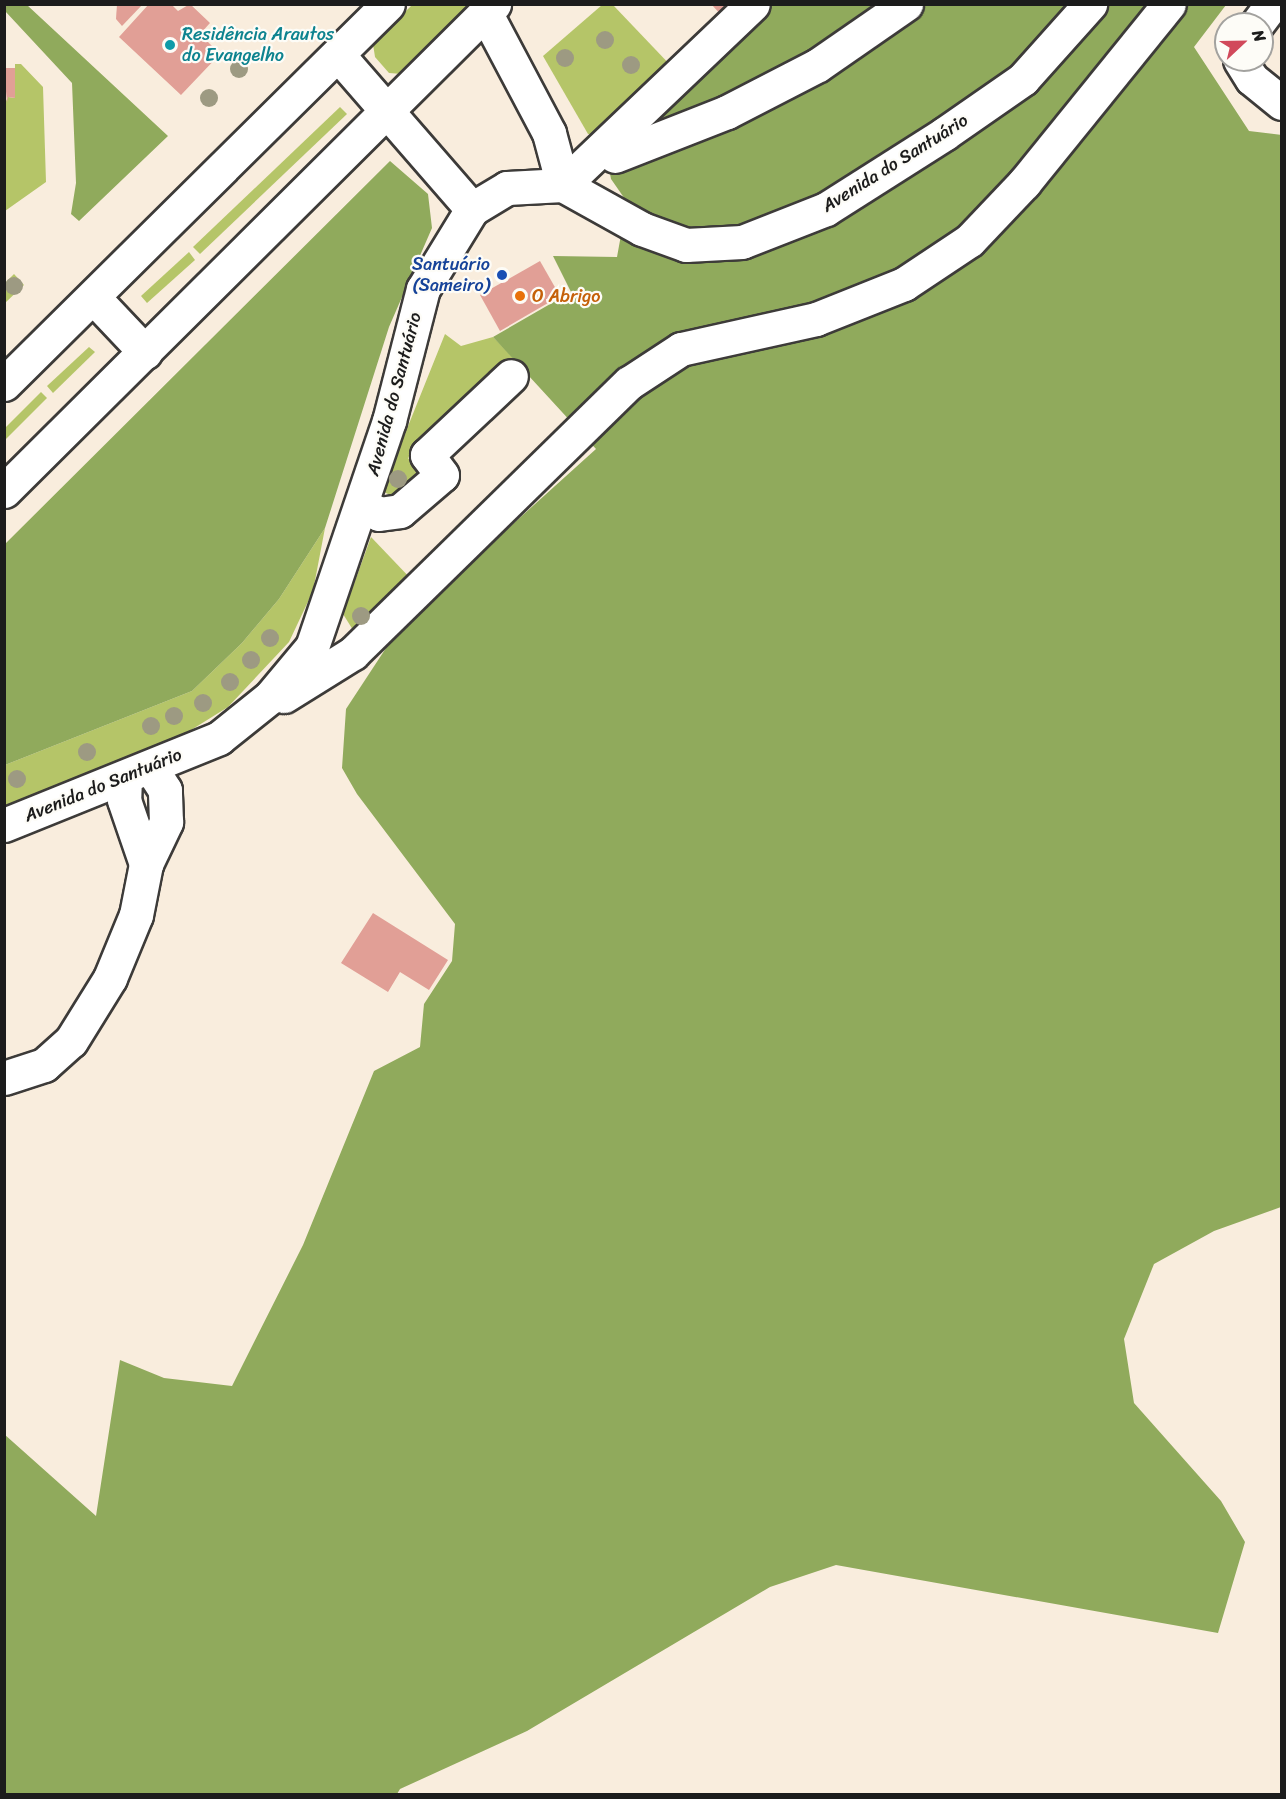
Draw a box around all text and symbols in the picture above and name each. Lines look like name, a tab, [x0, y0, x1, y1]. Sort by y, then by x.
north arrow	[1214, 12, 1274, 72]
place label: Residência Arautos do Evangelho	[182, 24, 334, 66]
text: N	[1244, 25, 1275, 46]
marker: Residência Arautos do Evangelho	[163, 38, 177, 52]
street label: Avenida do Santuário	[818, 109, 972, 217]
place label: Santuário (Sameiro)	[412, 254, 490, 296]
marker: Santuário (Sameiro)	[495, 268, 509, 282]
place label: O Abrigo	[532, 285, 601, 307]
marker: O Abrigo	[513, 289, 527, 303]
street label: Avenida do Santuário	[362, 310, 426, 478]
street label: Avenida do Santuário	[21, 743, 185, 827]

